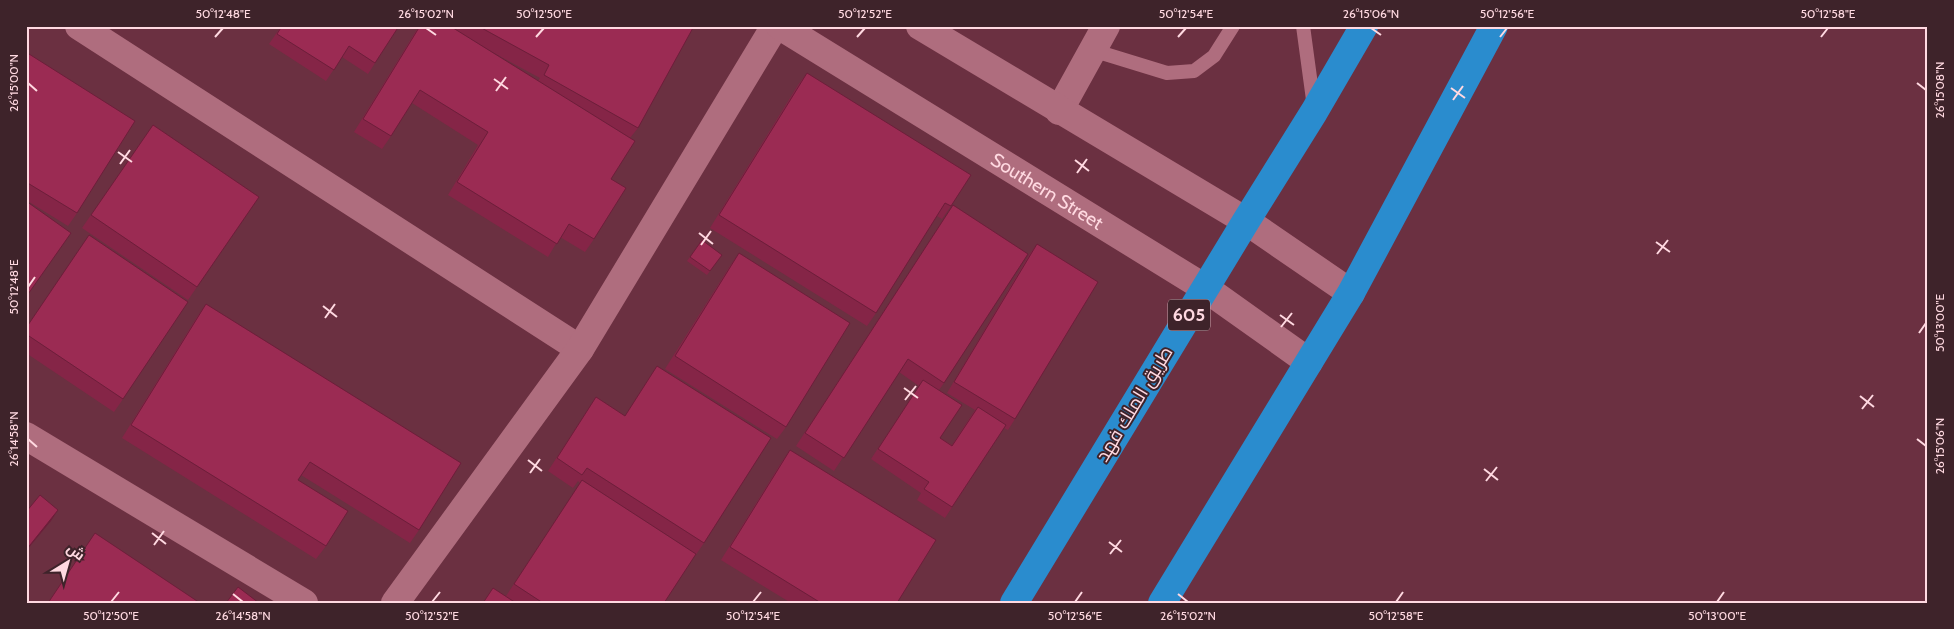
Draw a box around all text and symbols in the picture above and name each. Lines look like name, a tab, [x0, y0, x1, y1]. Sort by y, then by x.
text: 50°12'48"E	[195, 6, 251, 21]
text: 26°15'02"N	[398, 6, 454, 21]
text: 50°12'50"E	[516, 6, 572, 21]
text: 50°12'52"E	[838, 6, 892, 21]
text: 50°12'54"E	[1159, 6, 1214, 21]
text: 26°15'06"N	[1343, 6, 1399, 21]
text: 50°12'56"E	[1480, 6, 1535, 21]
text: 50°12'58"E	[1801, 6, 1856, 21]
text: 26°15'00"N	[6, 54, 21, 112]
text: 26°15'08"N	[1932, 62, 1947, 118]
street label: Southern Street	[987, 147, 1108, 234]
text: 50°12'48"E	[6, 259, 21, 315]
text: 50°13'00"E	[1932, 294, 1947, 352]
road number: 605	[1168, 300, 1210, 330]
street label: طريق الملك فهد	[1090, 342, 1178, 466]
text: 26°14'58"N	[6, 411, 21, 467]
text: 26°15'06"N	[1932, 418, 1947, 474]
north arrow	[42, 536, 92, 586]
text: ش	[63, 539, 88, 564]
text: 50°12'50"E	[83, 608, 139, 623]
text: 26°14'58"N	[215, 608, 271, 623]
text: 50°12'52"E	[405, 608, 459, 623]
text: 50°12'54"E	[726, 608, 781, 623]
text: 50°12'56"E	[1048, 608, 1103, 623]
text: 26°15'02"N	[1160, 608, 1216, 623]
text: 50°12'58"E	[1369, 608, 1424, 623]
text: 50°13'00"E	[1688, 608, 1746, 623]

